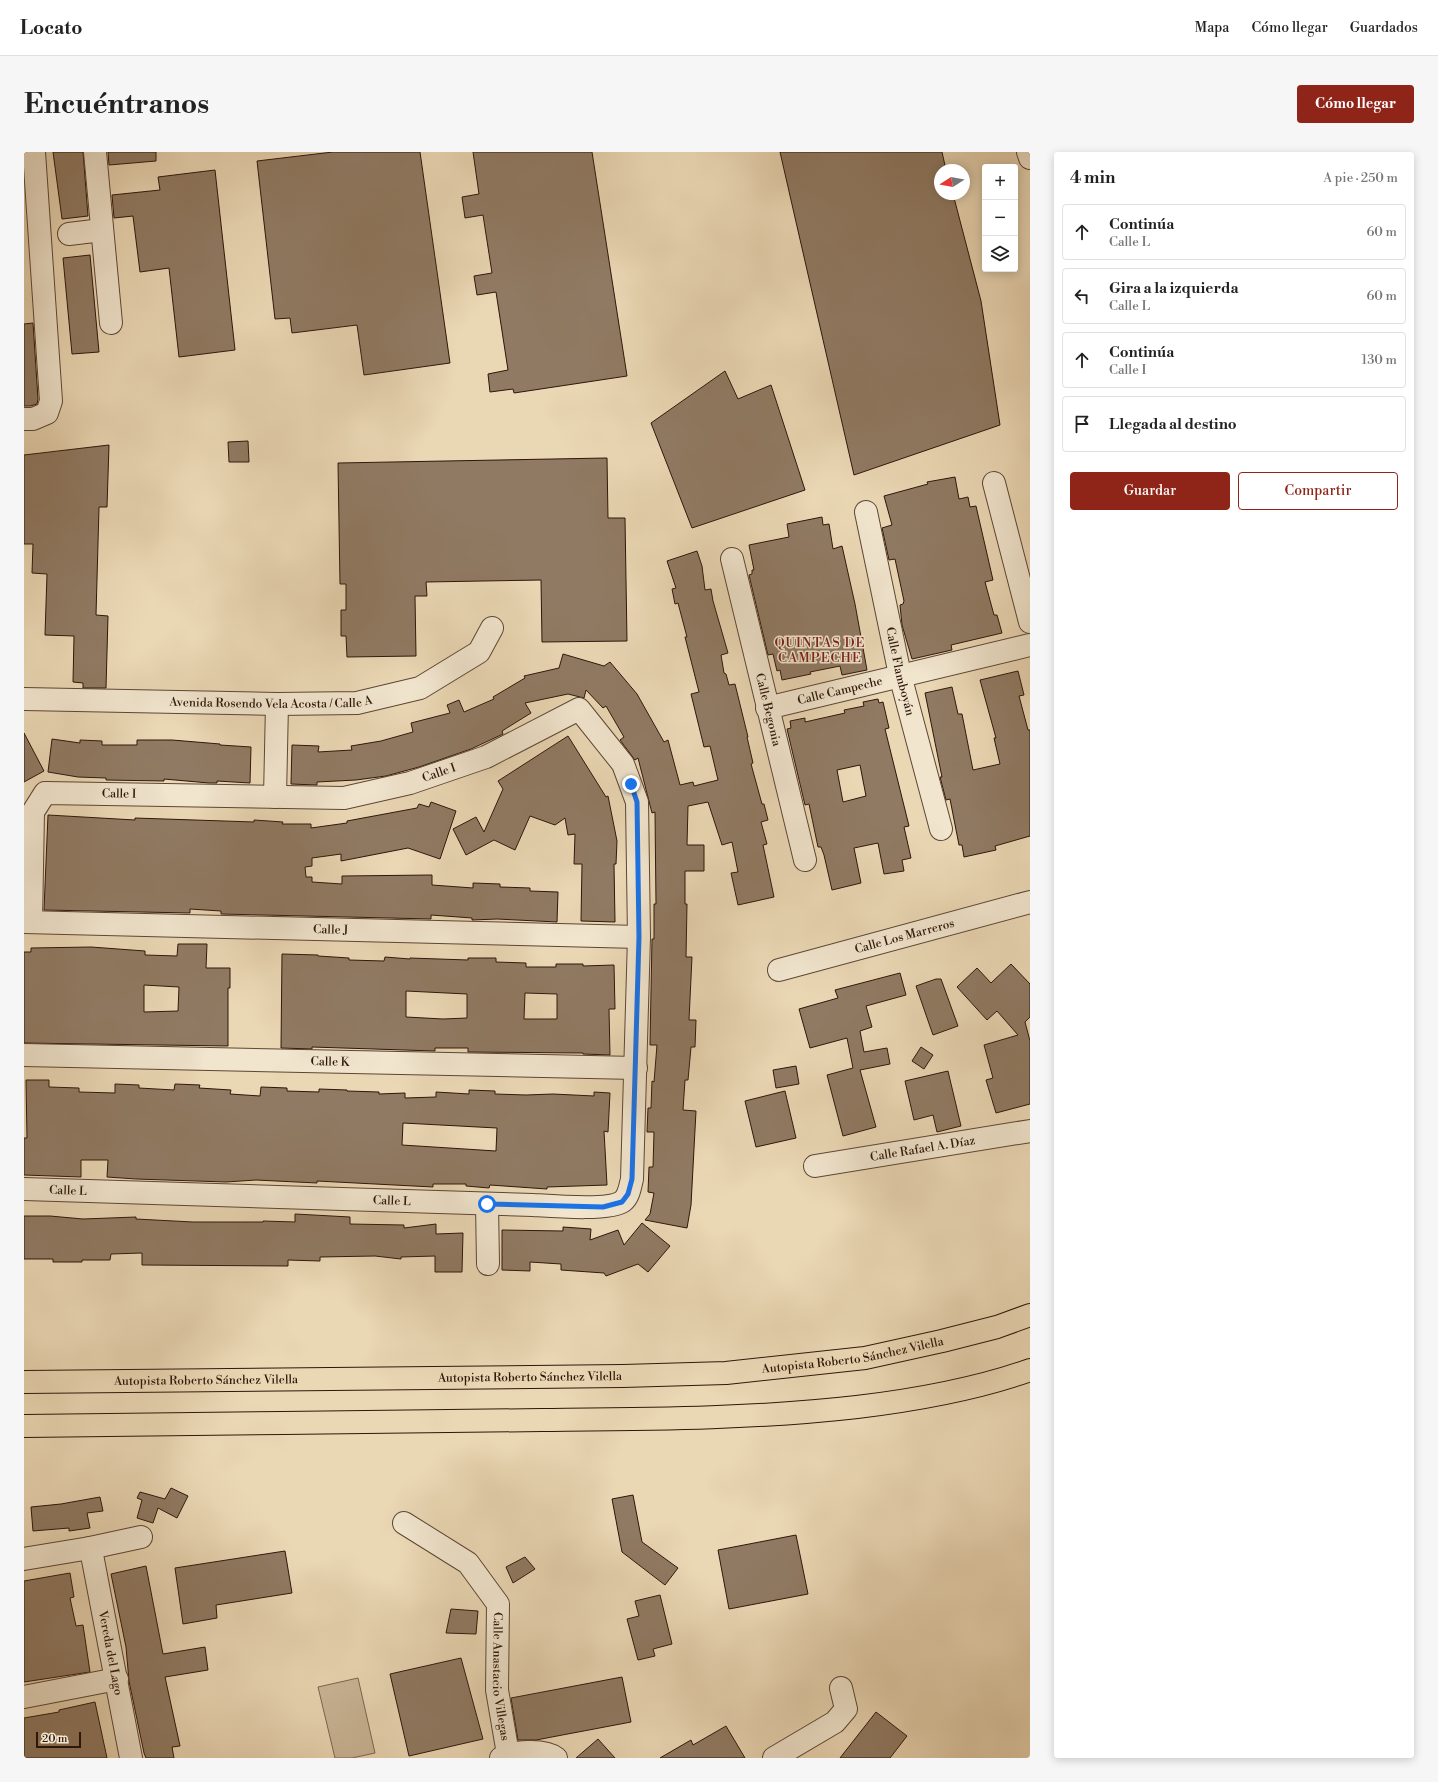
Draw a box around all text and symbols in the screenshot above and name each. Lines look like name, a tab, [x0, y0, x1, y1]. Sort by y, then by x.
text: Locato	[20, 16, 82, 40]
text: Mapa	[1195, 19, 1229, 37]
text: Cómo llegar	[1251, 19, 1328, 37]
text: Guardados	[1350, 19, 1418, 37]
button: Cómo llegar	[1297, 85, 1414, 123]
text: Encuéntranos	[24, 87, 209, 122]
north arrow	[934, 164, 970, 200]
map controls	[982, 164, 1018, 272]
button: +	[982, 164, 1018, 200]
text: 4 min	[1070, 167, 1115, 189]
text: A pie · 250 m	[1323, 170, 1398, 186]
button: −	[982, 200, 1018, 236]
text: Continúa	[1109, 215, 1174, 234]
icon: ahead	[1071, 221, 1093, 243]
text: 60 m	[1366, 224, 1397, 240]
text: Calle L	[1109, 234, 1150, 250]
button: layers	[982, 236, 1018, 272]
text: Gira a la izquierda	[1109, 279, 1239, 298]
icon: left	[1071, 285, 1093, 307]
text: 60 m	[1366, 288, 1397, 304]
text: Calle L	[1109, 298, 1150, 314]
text: Continúa	[1109, 343, 1174, 362]
icon: ahead	[1071, 349, 1093, 371]
text: 130 m	[1362, 352, 1397, 368]
text: Calle I	[1109, 362, 1146, 378]
icon: arrive	[1071, 413, 1093, 435]
text: Llegada al destino	[1109, 415, 1237, 434]
button: Guardar	[1070, 472, 1230, 510]
button: Compartir	[1238, 472, 1398, 510]
street label: Calle Flamboyán	[883, 626, 918, 717]
district label: QUINTAS DE CAMPECHE	[775, 635, 865, 666]
street label: Calle Begonia	[752, 672, 785, 749]
street label: Calle Campeche	[796, 673, 884, 708]
street label: Avenida Rosendo Vela Acosta / Calle A	[168, 692, 375, 712]
street label: Calle I	[420, 760, 458, 786]
route end	[622, 775, 640, 793]
street label: Calle I	[102, 786, 137, 802]
street label: Calle Los Marreros	[853, 915, 956, 957]
street label: Calle J	[313, 922, 349, 937]
street label: Calle K	[310, 1054, 351, 1069]
street label: Calle Rafael A. Díaz	[869, 1133, 976, 1164]
street label: Calle L	[49, 1182, 87, 1198]
street label: Calle L	[373, 1192, 411, 1209]
route start	[478, 1195, 496, 1213]
street label: Autopista Roberto Sánchez Vilella	[760, 1333, 946, 1377]
street label: Autopista Roberto Sánchez Vilella	[437, 1369, 623, 1385]
street label: Autopista Roberto Sánchez Vilella	[113, 1372, 299, 1389]
street label: Vereda del Lago	[95, 1608, 126, 1697]
street label: Calle Anastacio Villegas	[490, 1612, 513, 1742]
scale bar	[36, 1730, 81, 1749]
text: 20 m	[42, 1732, 67, 1746]

